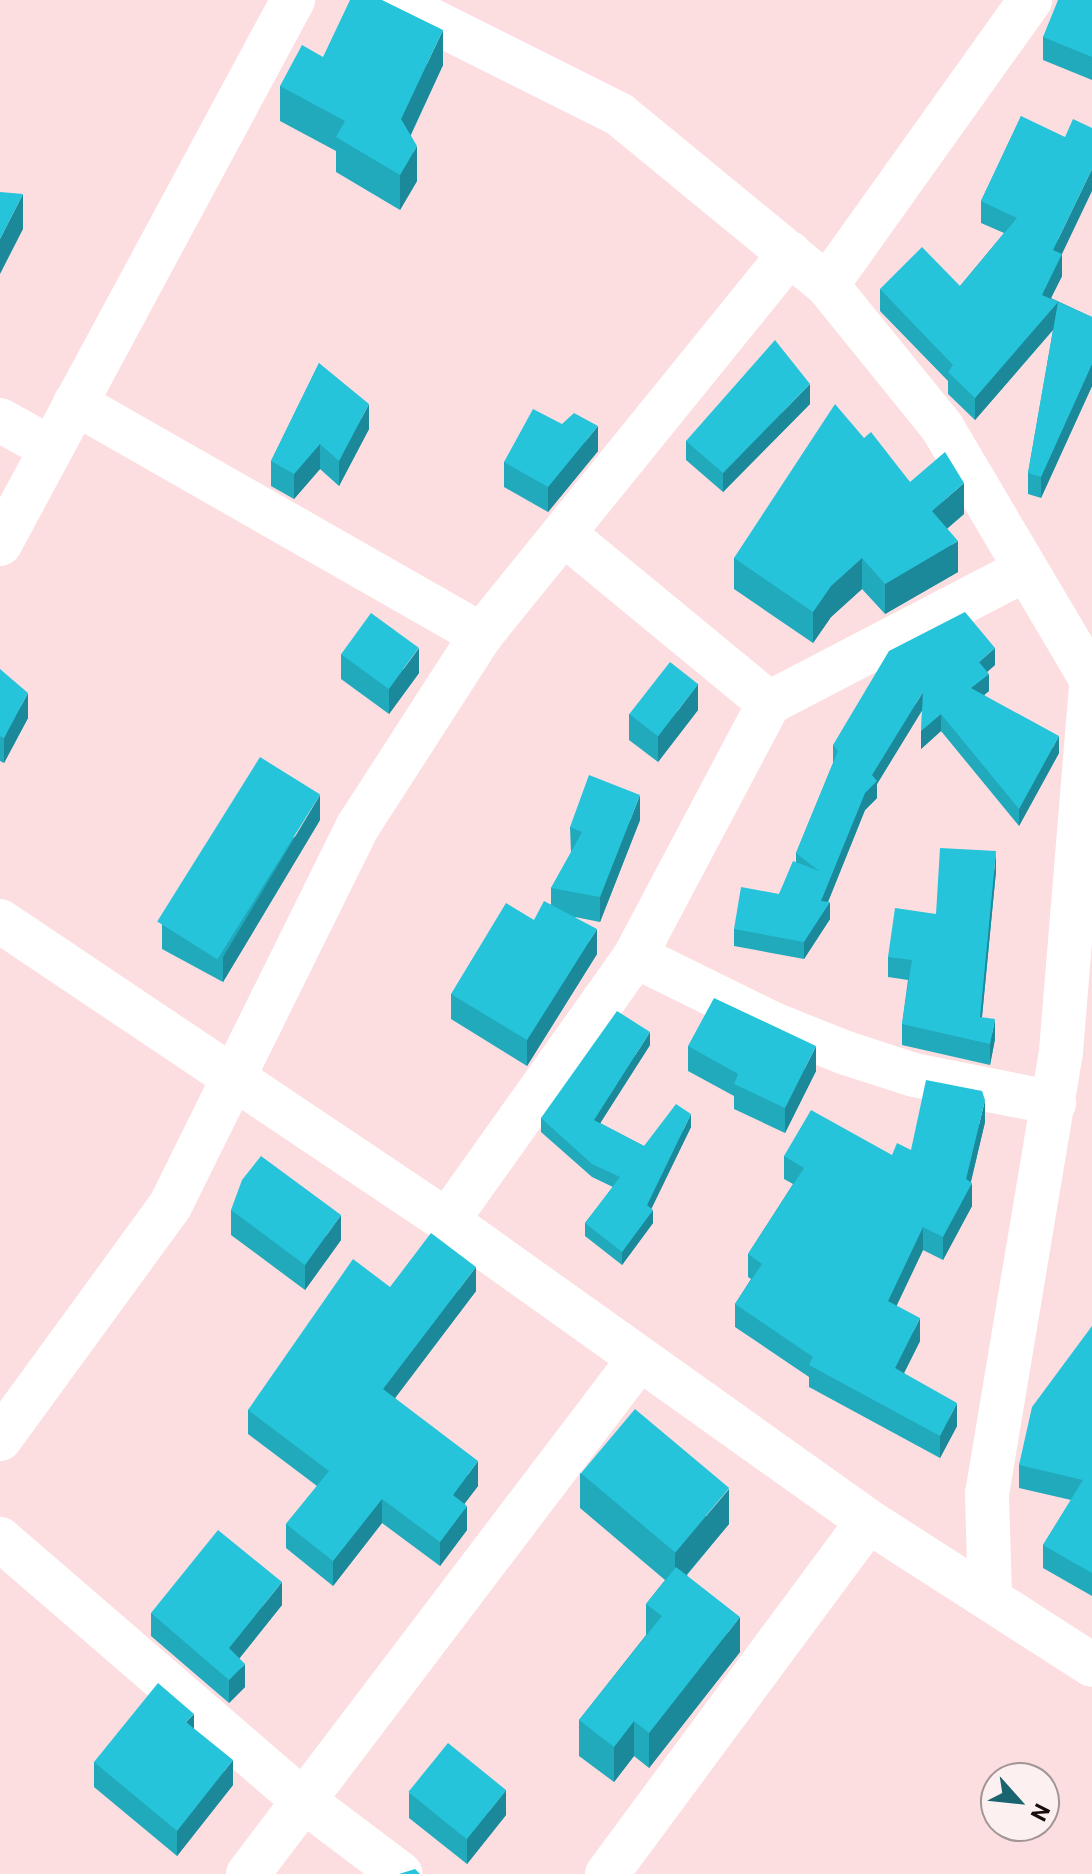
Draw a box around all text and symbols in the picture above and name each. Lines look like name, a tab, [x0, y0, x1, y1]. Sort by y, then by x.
north arrow	[980, 1762, 1060, 1842]
text: N	[1025, 1800, 1055, 1825]

